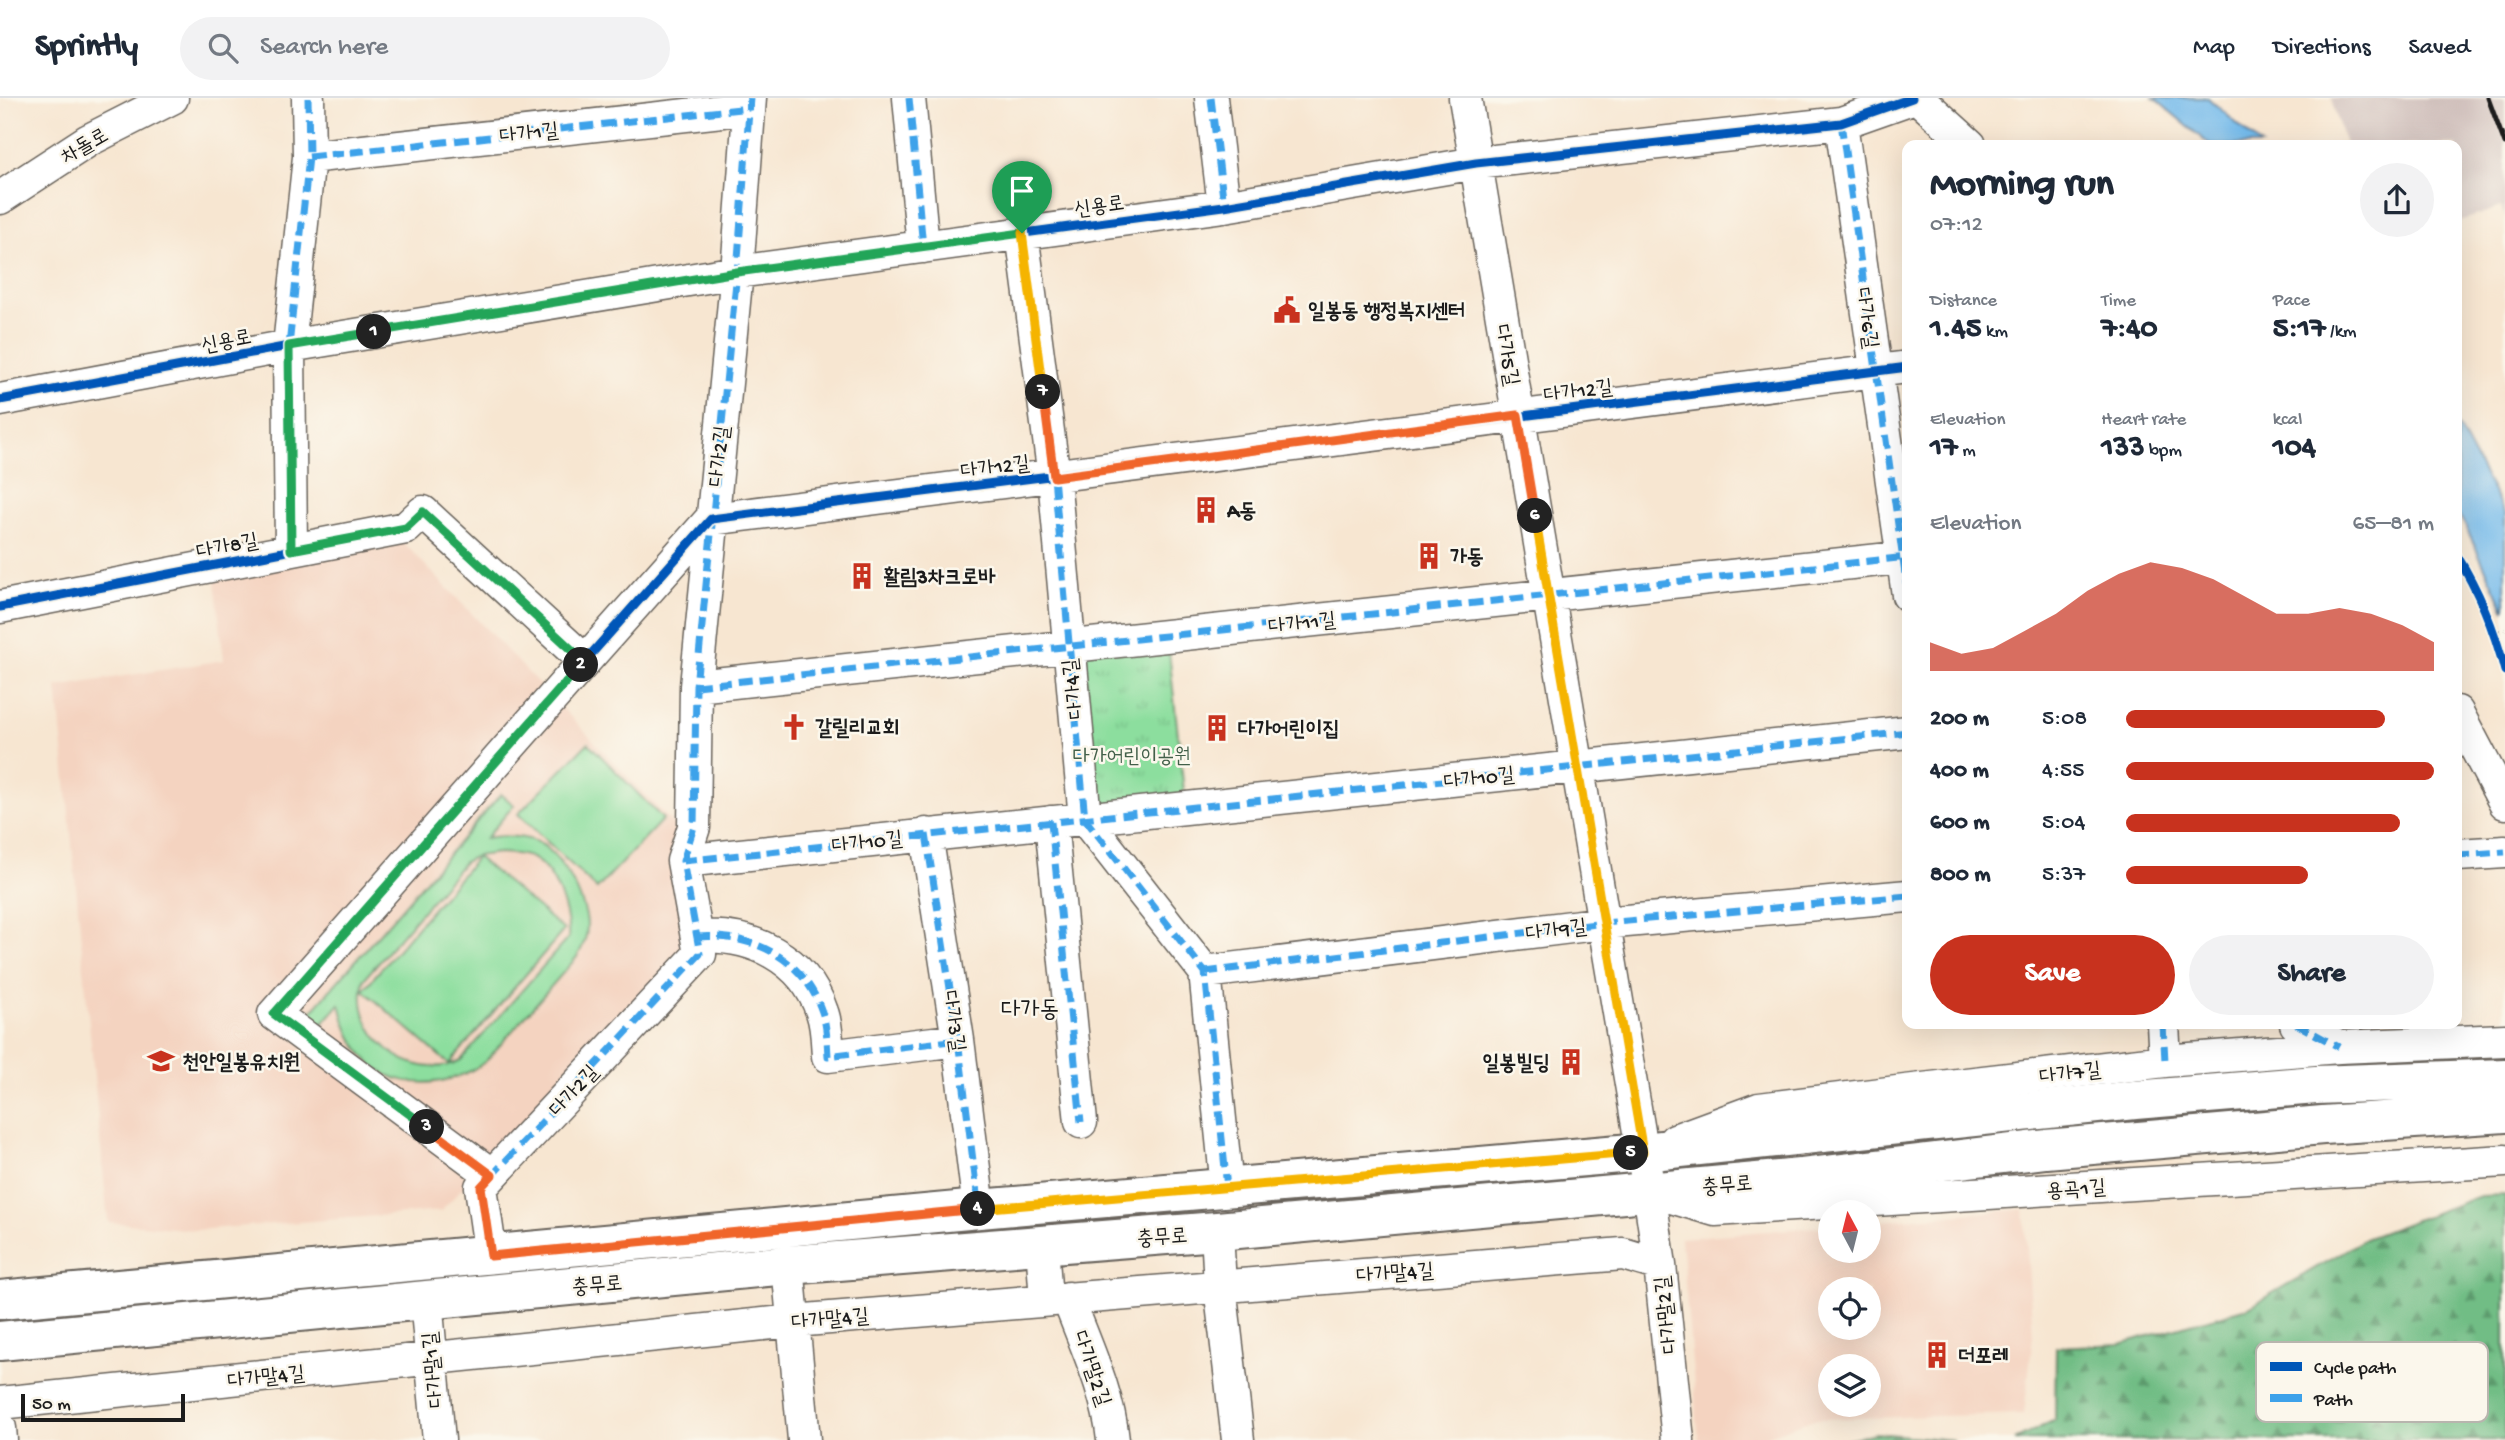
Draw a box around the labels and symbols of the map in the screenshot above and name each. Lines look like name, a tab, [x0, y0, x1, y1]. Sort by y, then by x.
street label: 다가1길	[499, 120, 560, 151]
street label: 차돌로	[58, 125, 114, 172]
pin	[992, 161, 1052, 233]
street label: 신용로	[1073, 193, 1126, 224]
street label: 다가6길	[1848, 286, 1881, 351]
public building icon: 일봉동 행정복지센터	[1272, 295, 1302, 325]
place label: 일봉동 행정복지센터	[1308, 301, 1465, 326]
pin: 1	[356, 314, 392, 350]
street label: 다가5길	[1487, 323, 1522, 388]
street label: 신용로	[199, 326, 254, 361]
pin: 7	[1026, 374, 1060, 410]
street label: 다가12길	[1542, 377, 1615, 410]
street label: 다가2길	[705, 425, 738, 488]
street label: 다가12길	[959, 453, 1032, 486]
building icon: A동	[1191, 495, 1221, 525]
pin: 6	[1518, 498, 1552, 534]
place label: A동	[1226, 501, 1256, 526]
street label: 다가8길	[195, 530, 261, 567]
building icon: 가동	[1414, 541, 1444, 571]
place label: 가동	[1450, 547, 1484, 572]
building icon: 활림3차크로바	[847, 561, 877, 591]
place label: 활림3차크로바	[883, 566, 995, 592]
street label: 다가11길	[1267, 610, 1337, 641]
pin: 2	[564, 648, 598, 682]
street label: 다가4길	[1060, 657, 1091, 720]
church icon: 갈릴리교회	[779, 712, 809, 742]
building icon: 다가어린이집	[1202, 713, 1232, 743]
place label: 갈릴리교회	[815, 717, 900, 743]
place label: 다가어린이집	[1238, 719, 1339, 744]
park label: 다가어린이공원	[1073, 746, 1191, 771]
street label: 다가10길	[1443, 764, 1516, 797]
street label: 다가10길	[831, 828, 904, 861]
street label: 다가9길	[1525, 916, 1588, 949]
street label: 다가3길	[935, 989, 968, 1054]
district label: 다가동	[1001, 997, 1059, 1026]
school or university icon: 천안일봉유치원	[146, 1046, 176, 1076]
building icon: 일봉빌딩	[1556, 1047, 1586, 1077]
place label: 천안일봉유치원	[182, 1052, 300, 1077]
place label: 일봉빌딩	[1482, 1053, 1550, 1078]
street label: 다가7길	[2038, 1059, 2103, 1092]
street label: 다가2길	[546, 1061, 606, 1123]
pin: 3	[410, 1110, 444, 1144]
pin: 5	[1614, 1136, 1648, 1170]
street label: 충무로	[1701, 1173, 1754, 1202]
street label: 용곡1길	[2046, 1177, 2107, 1206]
pin: 4	[960, 1192, 996, 1226]
north arrow	[1818, 1200, 1881, 1264]
street label: 충무로	[1136, 1225, 1188, 1254]
street label: 다가말4길	[1356, 1260, 1435, 1291]
street label: 충무로	[571, 1273, 624, 1302]
street label: 다가말2길	[1652, 1274, 1685, 1355]
street label: 다가말4길	[791, 1306, 870, 1337]
street label: 다가말2길	[1065, 1328, 1114, 1410]
street label: 다가말1길	[420, 1331, 451, 1409]
building icon: 더포레	[1922, 1340, 1952, 1370]
legend	[2256, 1342, 2488, 1422]
place label: 더포레	[1958, 1346, 2009, 1371]
text: Cycle path	[2314, 1358, 2396, 1381]
street label: 다가말4길	[227, 1363, 306, 1396]
text: Path	[2313, 1390, 2353, 1413]
scale bar	[21, 1391, 186, 1423]

